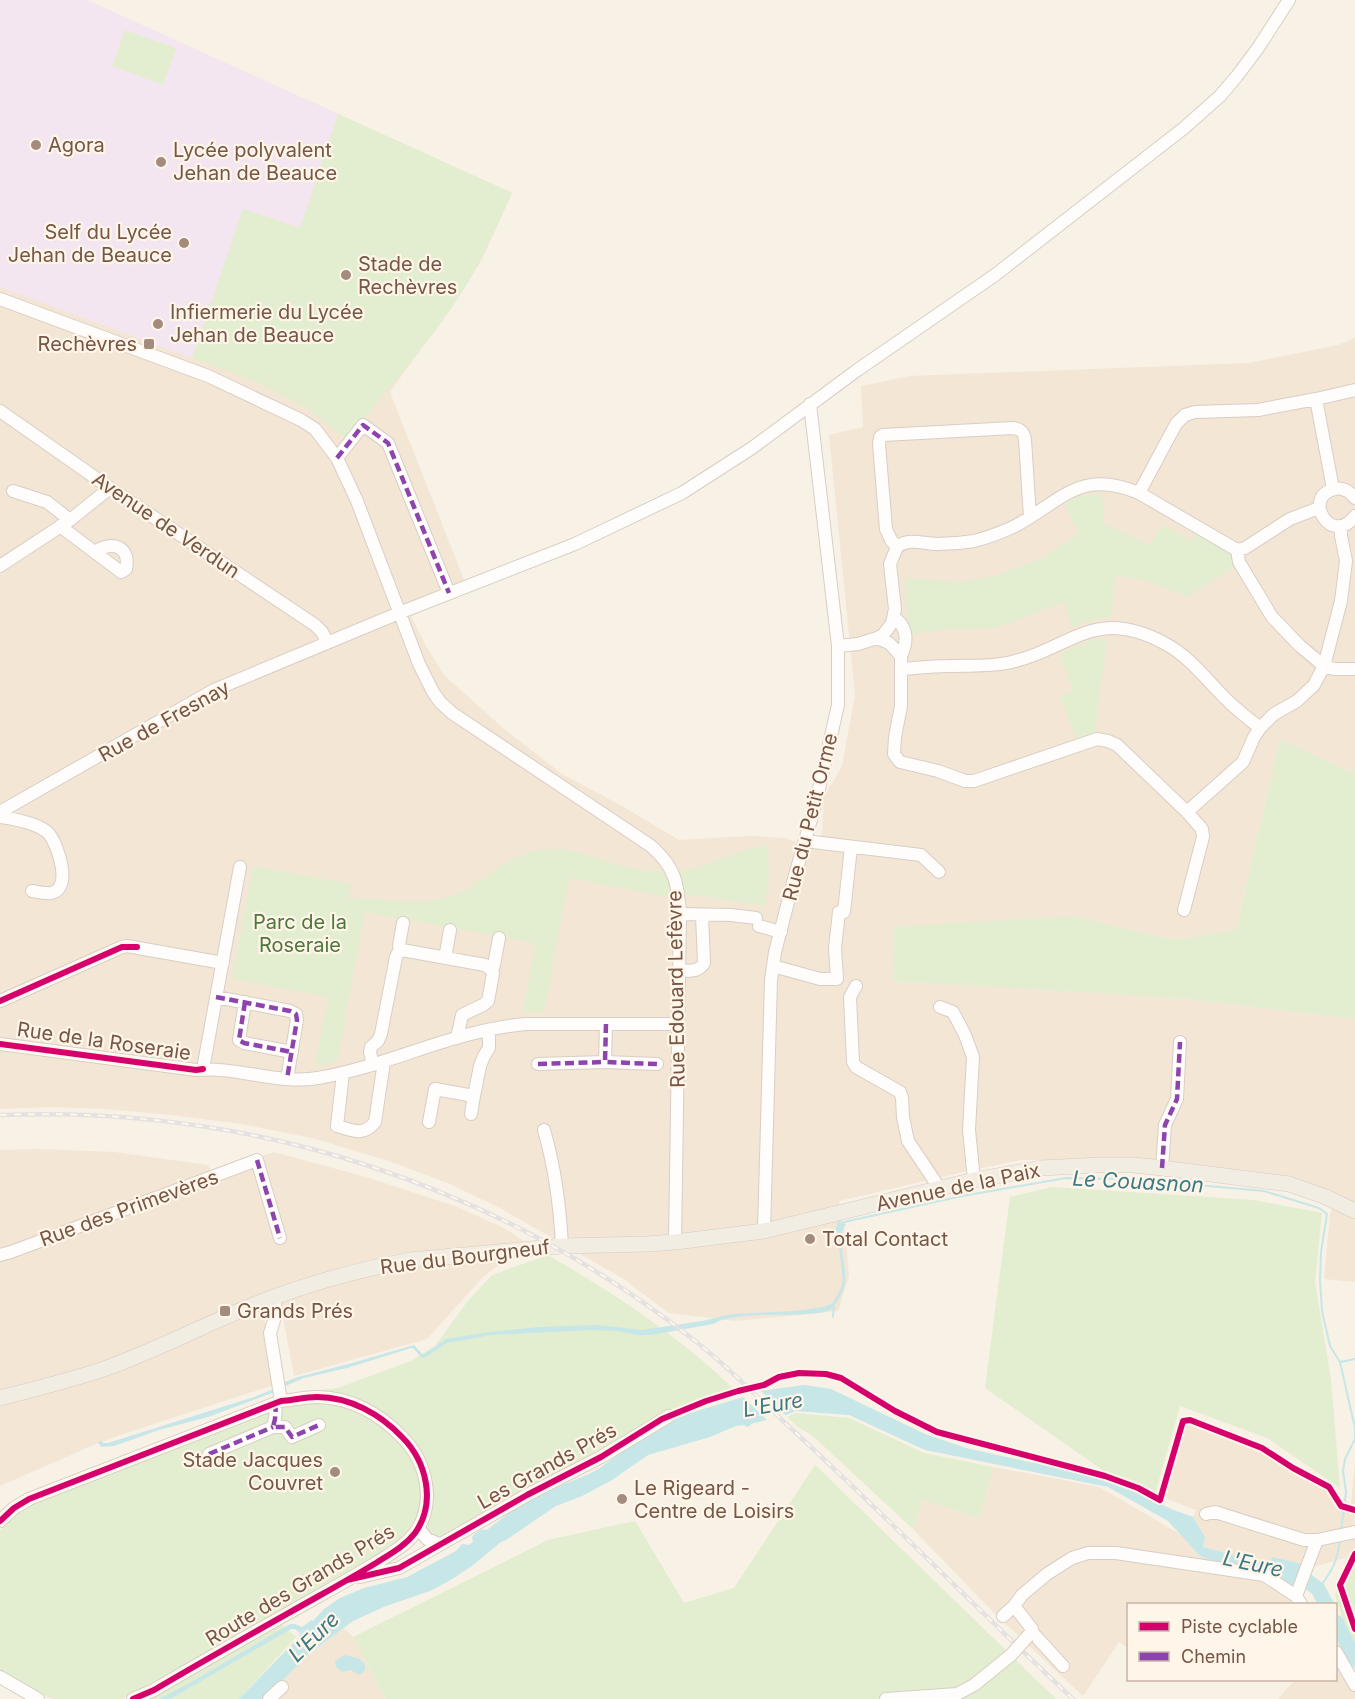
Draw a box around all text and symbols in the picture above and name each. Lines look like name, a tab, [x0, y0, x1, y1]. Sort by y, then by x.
place label: Agora	[48, 133, 105, 157]
marker: Agora	[29, 138, 43, 152]
place label: Lycée polyvalent Jehan de Beauce	[173, 138, 337, 185]
marker: Lycée polyvalent Jehan de Beauce	[154, 155, 168, 169]
place label: Self du Lycée Jehan de Beauce	[8, 220, 172, 267]
marker: Self du Lycée Jehan de Beauce	[177, 236, 191, 250]
place label: Stade de Rechèvres	[358, 252, 457, 299]
marker: Stade de Rechèvres	[339, 268, 353, 282]
place label: Infiermerie du Lycée Jehan de Beauce	[170, 300, 363, 347]
marker: Infiermerie du Lycée Jehan de Beauce	[151, 317, 165, 331]
place label: Rechèvres	[38, 332, 137, 356]
marker: Rechèvres	[142, 337, 156, 351]
street label: Avenue de Verdun	[88, 467, 244, 583]
street label: Rue de Fresnay	[94, 675, 234, 767]
street label: Rue du Petit Orme	[778, 731, 842, 903]
street label: Rue Edouard Lefèvre	[662, 890, 690, 1088]
park label: Parc de la Roseraie	[253, 910, 347, 957]
street label: Rue de la Roseraie	[16, 1017, 192, 1065]
street label: Avenue de la Paix	[874, 1158, 1042, 1216]
street label: Rue des Primevères	[36, 1165, 222, 1251]
water label: Le Couasnon	[1072, 1166, 1204, 1197]
place label: Total Contact	[822, 1227, 948, 1251]
marker: Total Contact	[803, 1232, 817, 1246]
street label: Rue du Bourgneuf	[379, 1235, 552, 1279]
place label: Grands Prés	[237, 1299, 353, 1323]
marker: Grands Prés	[218, 1304, 232, 1318]
water label: L'Eure	[741, 1387, 805, 1422]
street label: Les Grands Prés	[473, 1418, 621, 1514]
place label: Stade Jacques Couvret	[182, 1448, 323, 1495]
marker: Stade Jacques Couvret	[328, 1465, 342, 1479]
place label: Le Rigeard - Centre de Loisirs	[634, 1476, 794, 1523]
marker: Le Rigeard - Centre de Loisirs	[615, 1492, 629, 1506]
street label: Route des Grands Prés	[201, 1519, 399, 1651]
water label: L'Eure	[1221, 1545, 1286, 1582]
legend	[1127, 1603, 1337, 1681]
water label: L'Eure	[283, 1606, 344, 1667]
text: Piste cyclable	[1181, 1616, 1298, 1637]
text: Chemin	[1181, 1646, 1246, 1667]

